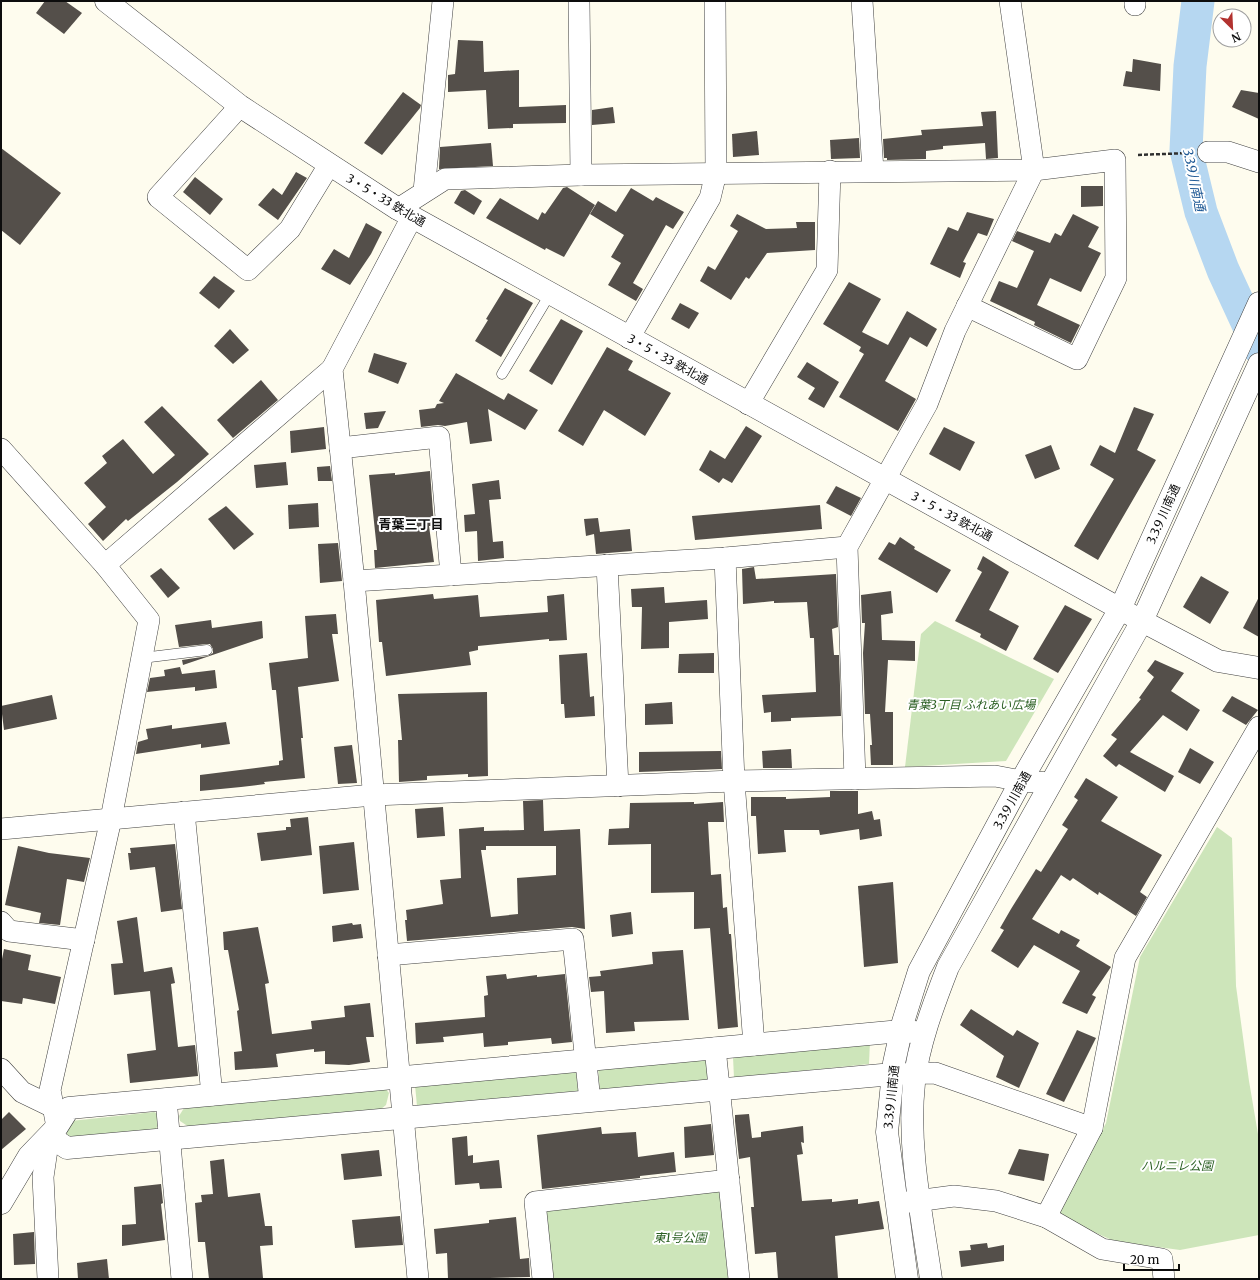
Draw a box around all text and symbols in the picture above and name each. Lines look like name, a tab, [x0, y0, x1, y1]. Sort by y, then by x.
north arrow	[1212, 8, 1252, 48]
text: N	[1229, 29, 1243, 45]
water label: 3.3.9川南通	[1179, 147, 1209, 215]
street label: 3・5・33 鉄北通	[344, 170, 428, 230]
street label: 3・5・33 鉄北通	[625, 331, 711, 387]
street label: 3.3.9 川南通	[1143, 482, 1183, 546]
street label: 3・5・33 鉄北通	[909, 488, 995, 544]
district label: 青葉三丁目	[378, 516, 444, 533]
park label: 青葉3丁目 ふれあい広場	[907, 697, 1037, 712]
street label: 3.3.9 川南通	[990, 768, 1034, 832]
street label: 3.3.9 川南通	[880, 1064, 902, 1130]
park label: ハルニレ公園	[1141, 1158, 1215, 1173]
park label: 東1号公園	[653, 1230, 709, 1245]
scale bar	[1124, 1246, 1179, 1272]
text: 20 m	[1130, 1252, 1159, 1267]

